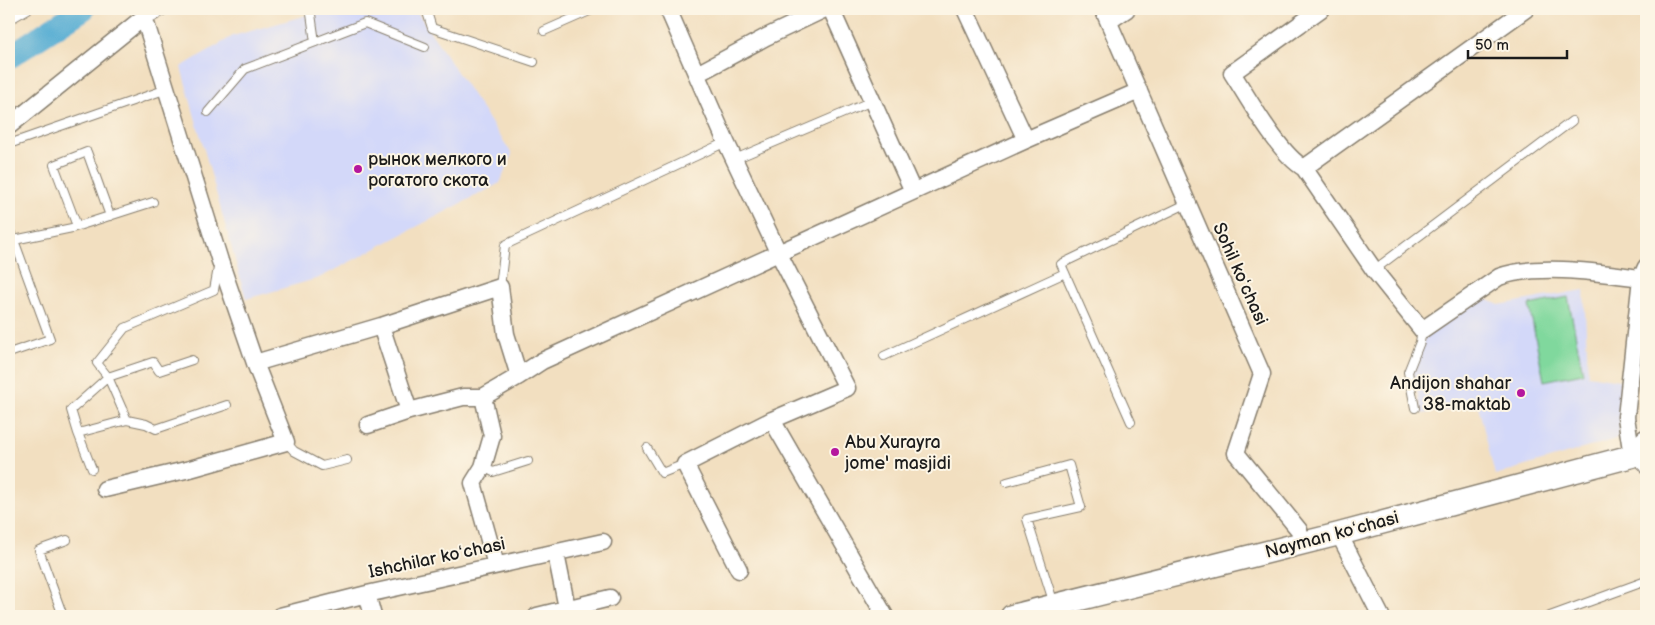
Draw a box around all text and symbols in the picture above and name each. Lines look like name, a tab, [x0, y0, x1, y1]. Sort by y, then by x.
scale bar	[1468, 28, 1566, 60]
text: 50 m	[1475, 36, 1509, 55]
place label: рынок мелкого и рогатого скота	[368, 149, 507, 191]
marker: рынок мелкого и рогатого скота	[352, 163, 364, 175]
street label: Sohil koʻchasi	[1208, 220, 1272, 328]
place label: Andijon shahar 38-maktab	[1390, 373, 1511, 415]
marker: Andijon shahar 38-maktab	[1515, 387, 1527, 399]
place label: Abu Xurayra jome' masjidi	[844, 432, 951, 474]
marker: Abu Xurayra jome' masjidi	[829, 446, 841, 458]
street label: Nayman koʻchasi	[1263, 507, 1401, 563]
street label: Ishchilar koʻchasi	[367, 533, 507, 583]

